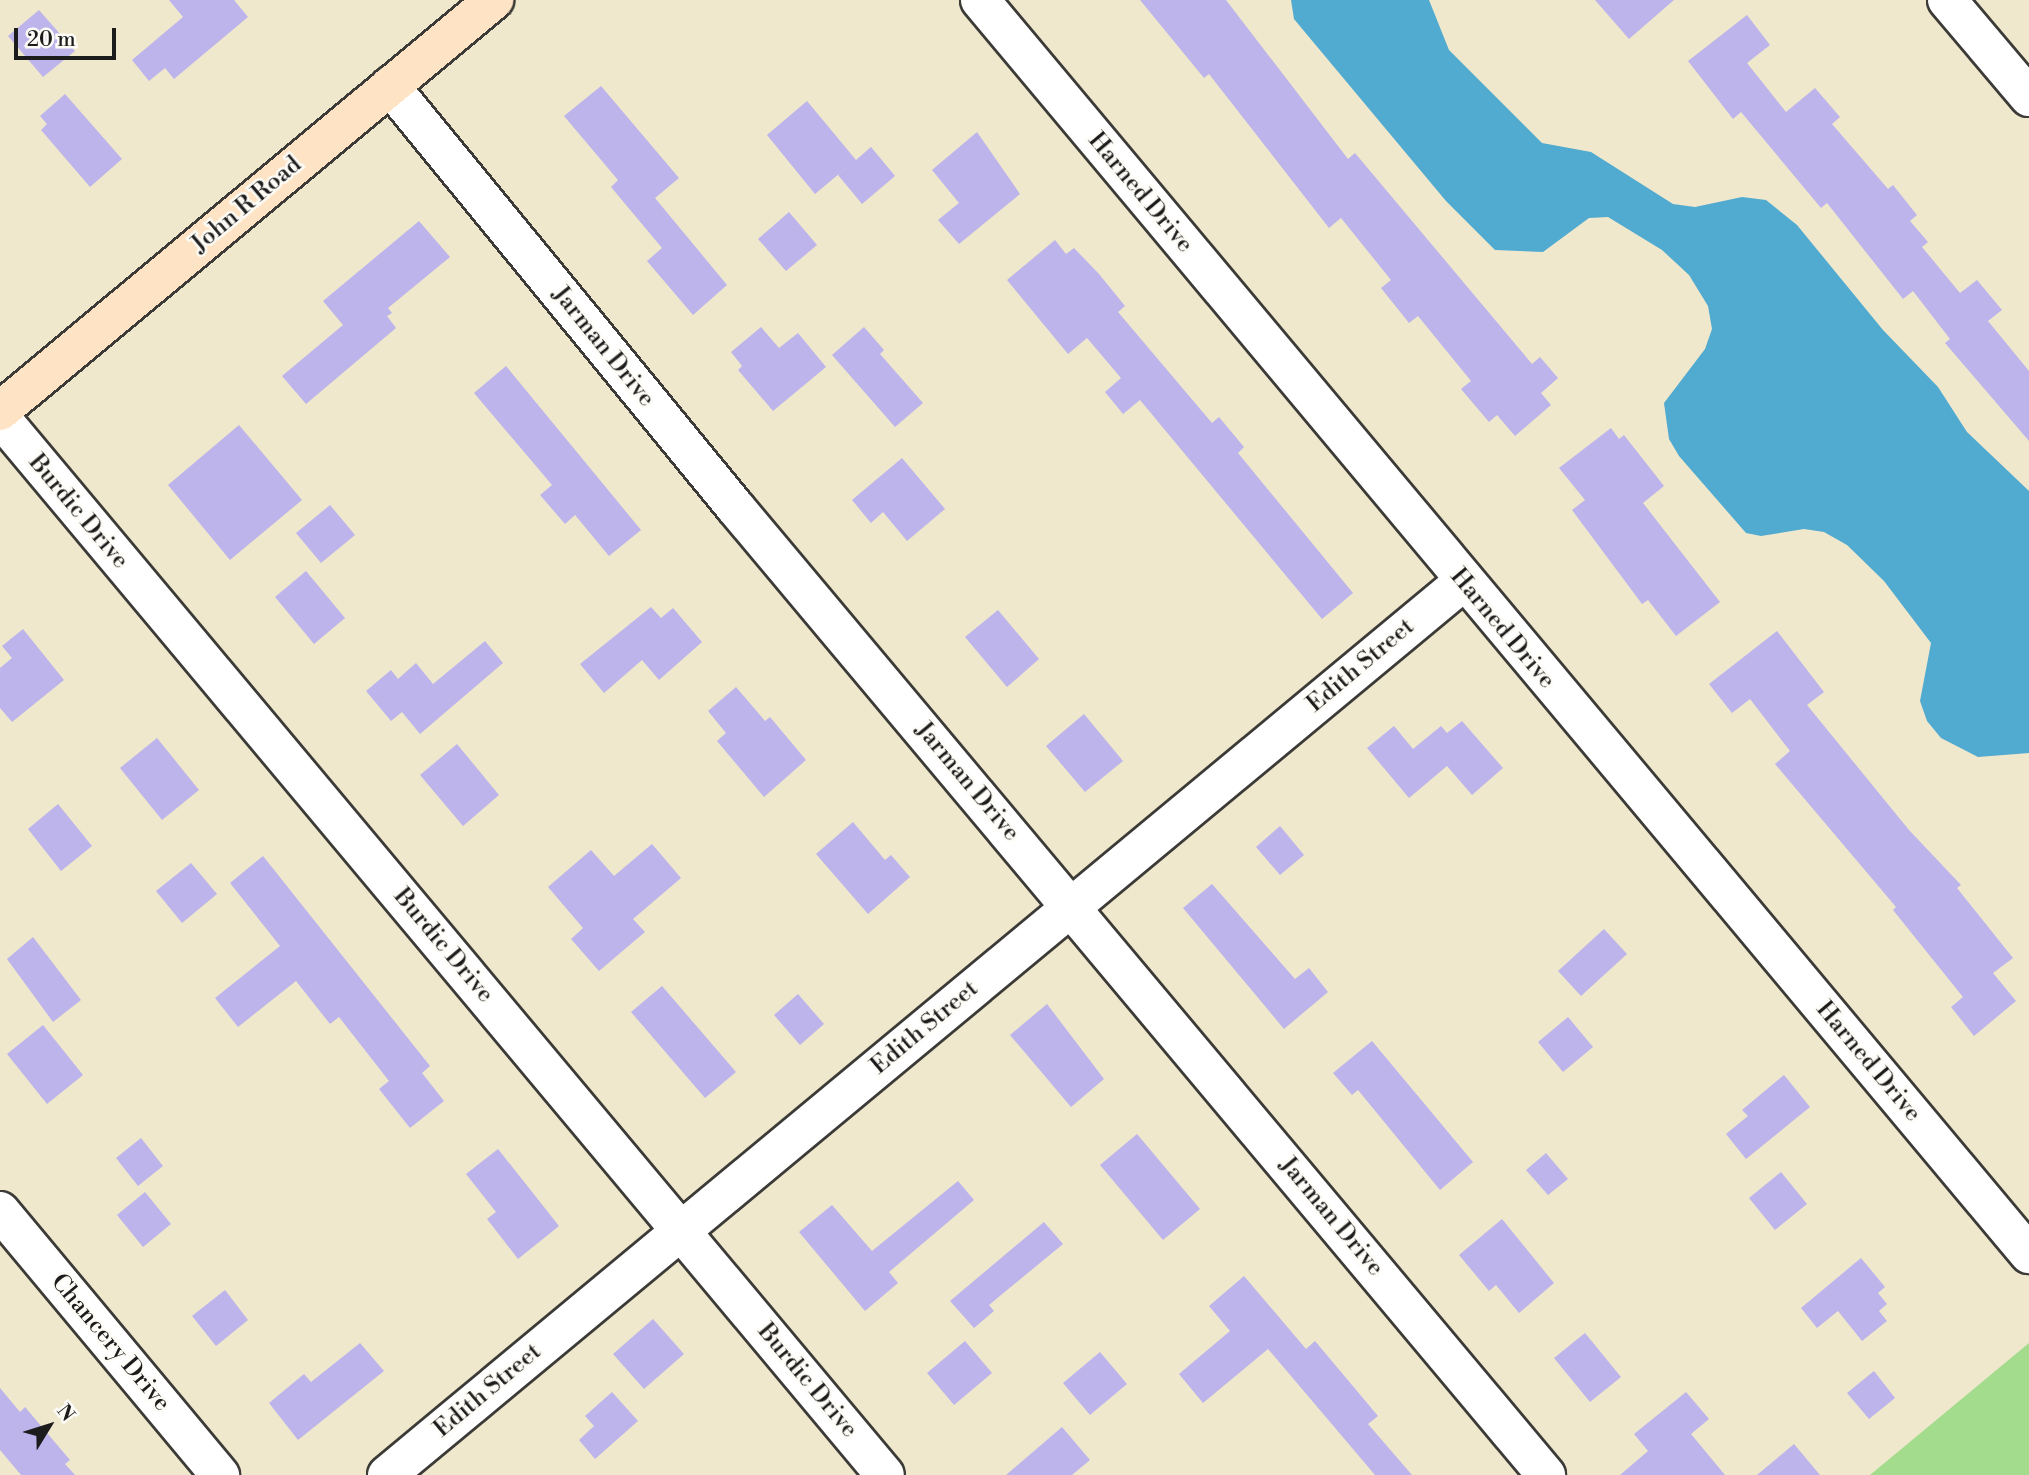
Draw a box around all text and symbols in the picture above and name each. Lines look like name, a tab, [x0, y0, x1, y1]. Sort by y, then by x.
scale bar	[18, 14, 119, 58]
text: 20 m	[27, 27, 76, 53]
street label: Harned Drive	[1081, 127, 1199, 259]
street label: John R Road	[186, 151, 308, 259]
street label: Jarman Drive	[546, 281, 660, 413]
street label: Burdic Drive	[22, 449, 134, 575]
street label: Harned Drive	[1443, 563, 1561, 695]
street label: Edith Street	[1302, 613, 1420, 719]
street label: Jarman Drive	[909, 717, 1025, 847]
street label: Burdic Drive	[387, 883, 499, 1009]
street label: Edith Street	[866, 975, 984, 1081]
street label: Harned Drive	[1809, 996, 1927, 1128]
street label: Jarman Drive	[1273, 1152, 1389, 1282]
street label: Chancery Drive	[44, 1268, 176, 1418]
street label: Burdic Drive	[751, 1318, 863, 1444]
street label: Edith Street	[429, 1338, 547, 1444]
north arrow	[14, 1391, 84, 1461]
text: N	[51, 1400, 80, 1426]

